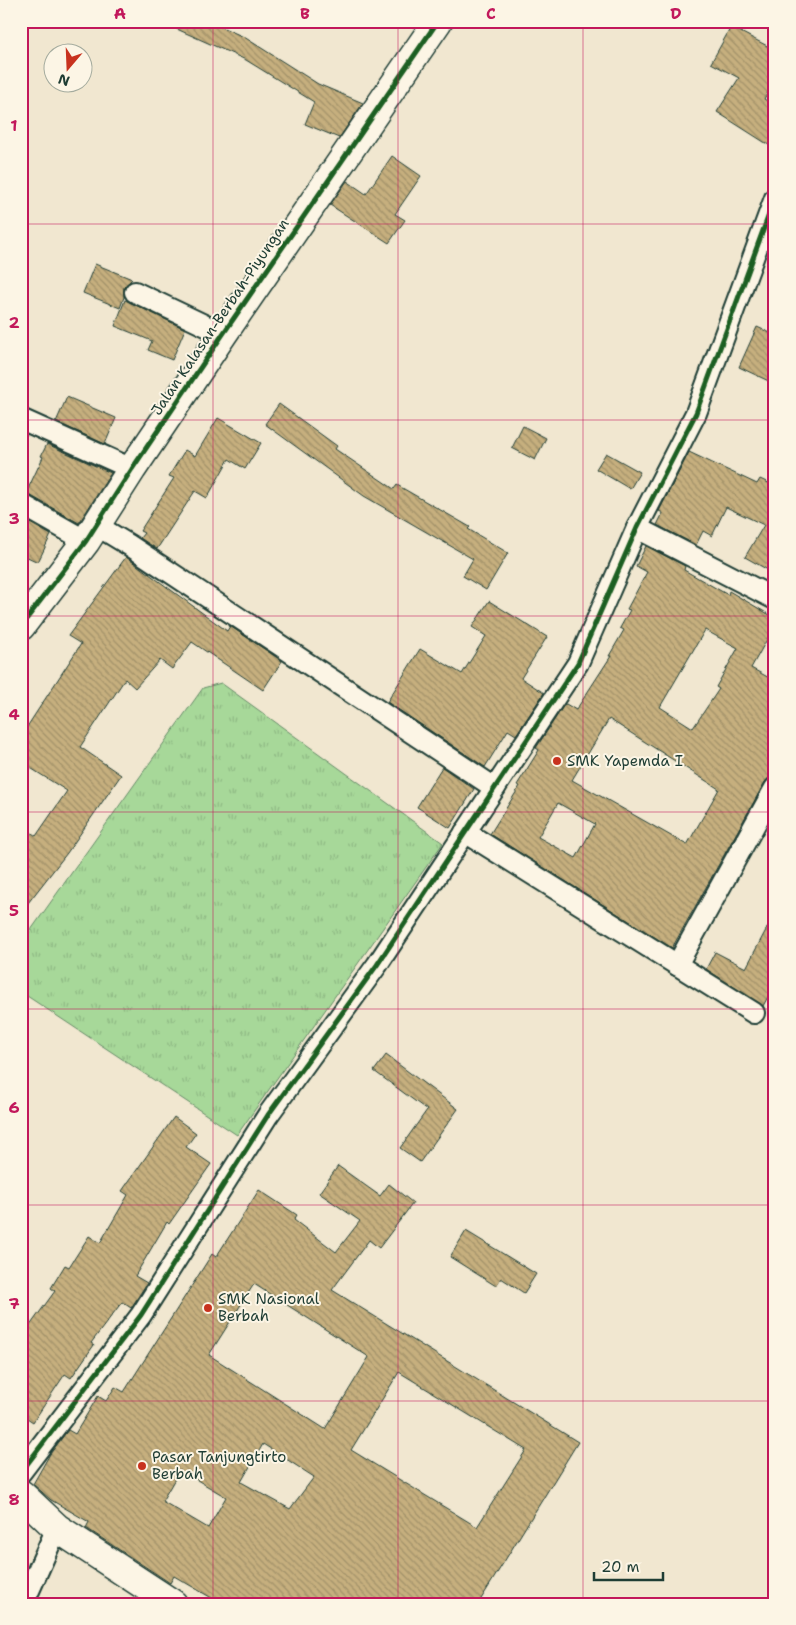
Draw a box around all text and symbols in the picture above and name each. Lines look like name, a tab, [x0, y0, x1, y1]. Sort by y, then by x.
text: A	[114, 3, 126, 24]
text: B	[300, 3, 310, 24]
text: C	[486, 3, 496, 24]
text: D	[670, 3, 682, 24]
north arrow	[42, 42, 92, 92]
text: N	[56, 70, 72, 91]
text: 1	[10, 115, 18, 136]
street label: Jalan Kalasan-Berbah-Piyungan	[146, 215, 294, 419]
text: 2	[8, 312, 20, 333]
text: 3	[8, 508, 20, 529]
text: 4	[8, 704, 20, 725]
place label: SMK Yapemda I	[567, 751, 683, 771]
marker: SMK Yapemda I	[551, 755, 563, 767]
text: 5	[9, 900, 19, 921]
text: 6	[8, 1097, 20, 1118]
place label: SMK Nasional Berbah	[218, 1289, 320, 1326]
text: 7	[8, 1293, 20, 1314]
marker: SMK Nasional Berbah	[202, 1302, 214, 1314]
place label: Pasar Tanjungtirto Berbah	[152, 1447, 286, 1484]
marker: Pasar Tanjungtirto Berbah	[136, 1460, 148, 1472]
text: 8	[8, 1489, 20, 1510]
scale bar	[594, 1550, 662, 1582]
text: 20 m	[601, 1557, 640, 1577]

